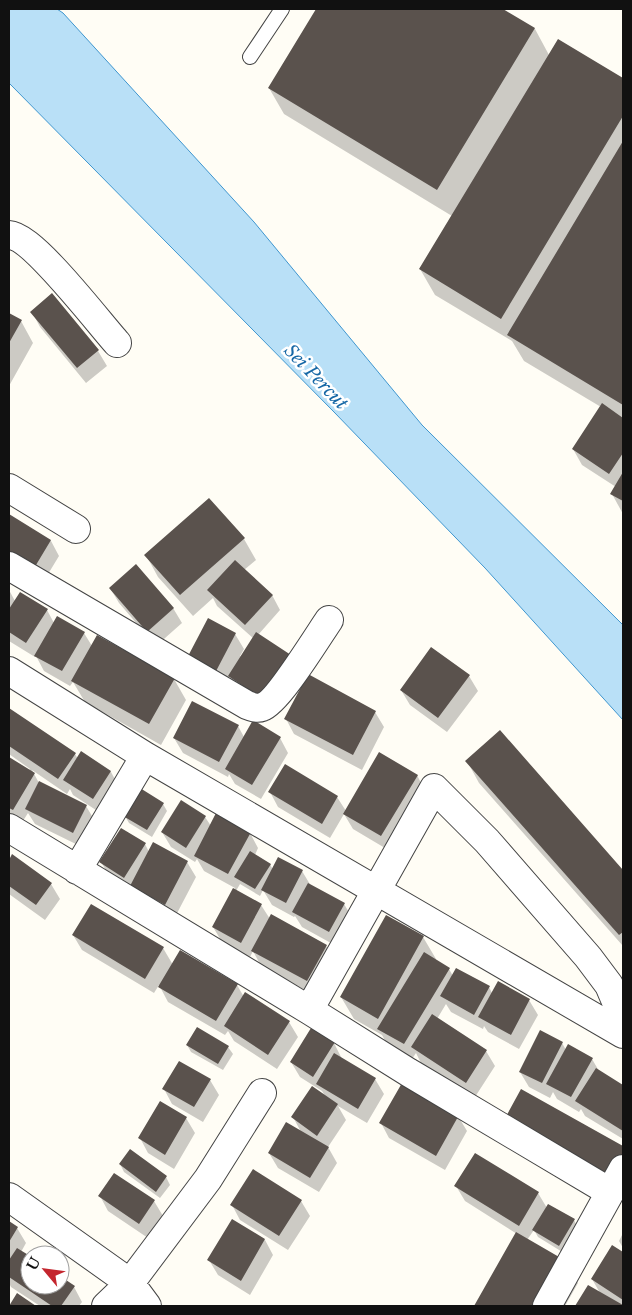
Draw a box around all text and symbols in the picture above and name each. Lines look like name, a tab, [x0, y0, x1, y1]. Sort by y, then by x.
water label: Sei Percut	[279, 340, 353, 415]
north arrow	[20, 1245, 70, 1295]
text: U	[23, 1253, 45, 1273]

